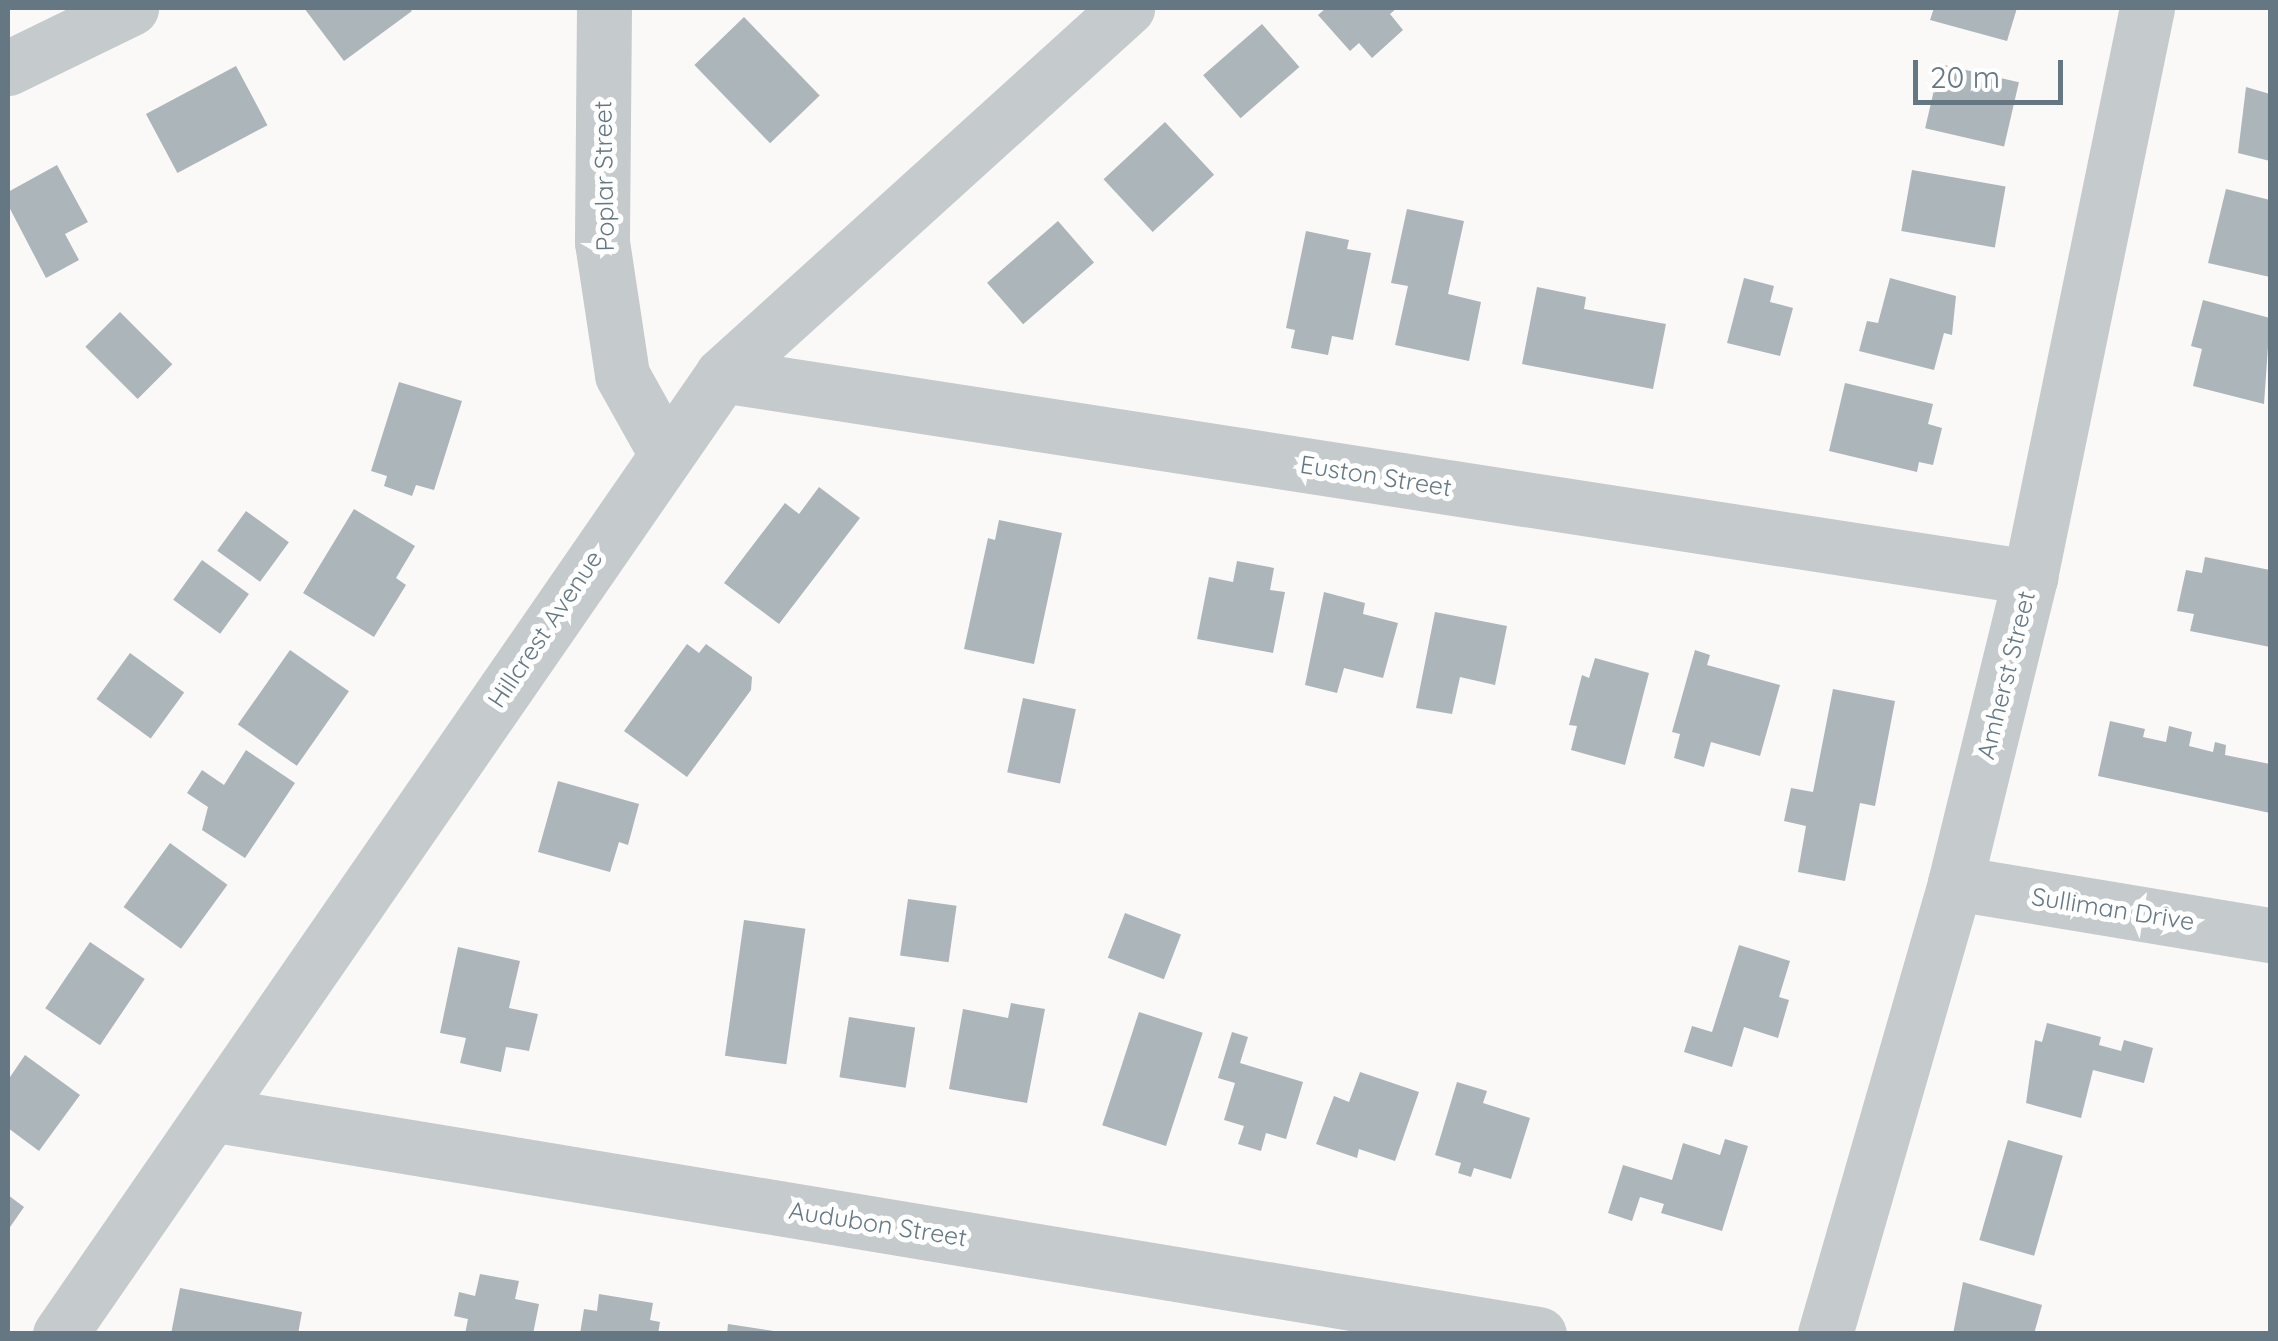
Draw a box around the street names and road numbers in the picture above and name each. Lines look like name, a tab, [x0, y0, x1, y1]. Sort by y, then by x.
street label: Poplar Street	[588, 100, 620, 252]
street label: Euston Street	[1298, 449, 1454, 503]
street label: Hillcrest Avenue	[481, 545, 609, 713]
street label: Amherst Street	[1971, 588, 2041, 762]
street label: Sulliman Drive	[2029, 881, 2197, 937]
street label: Audubon Street	[787, 1195, 969, 1253]

